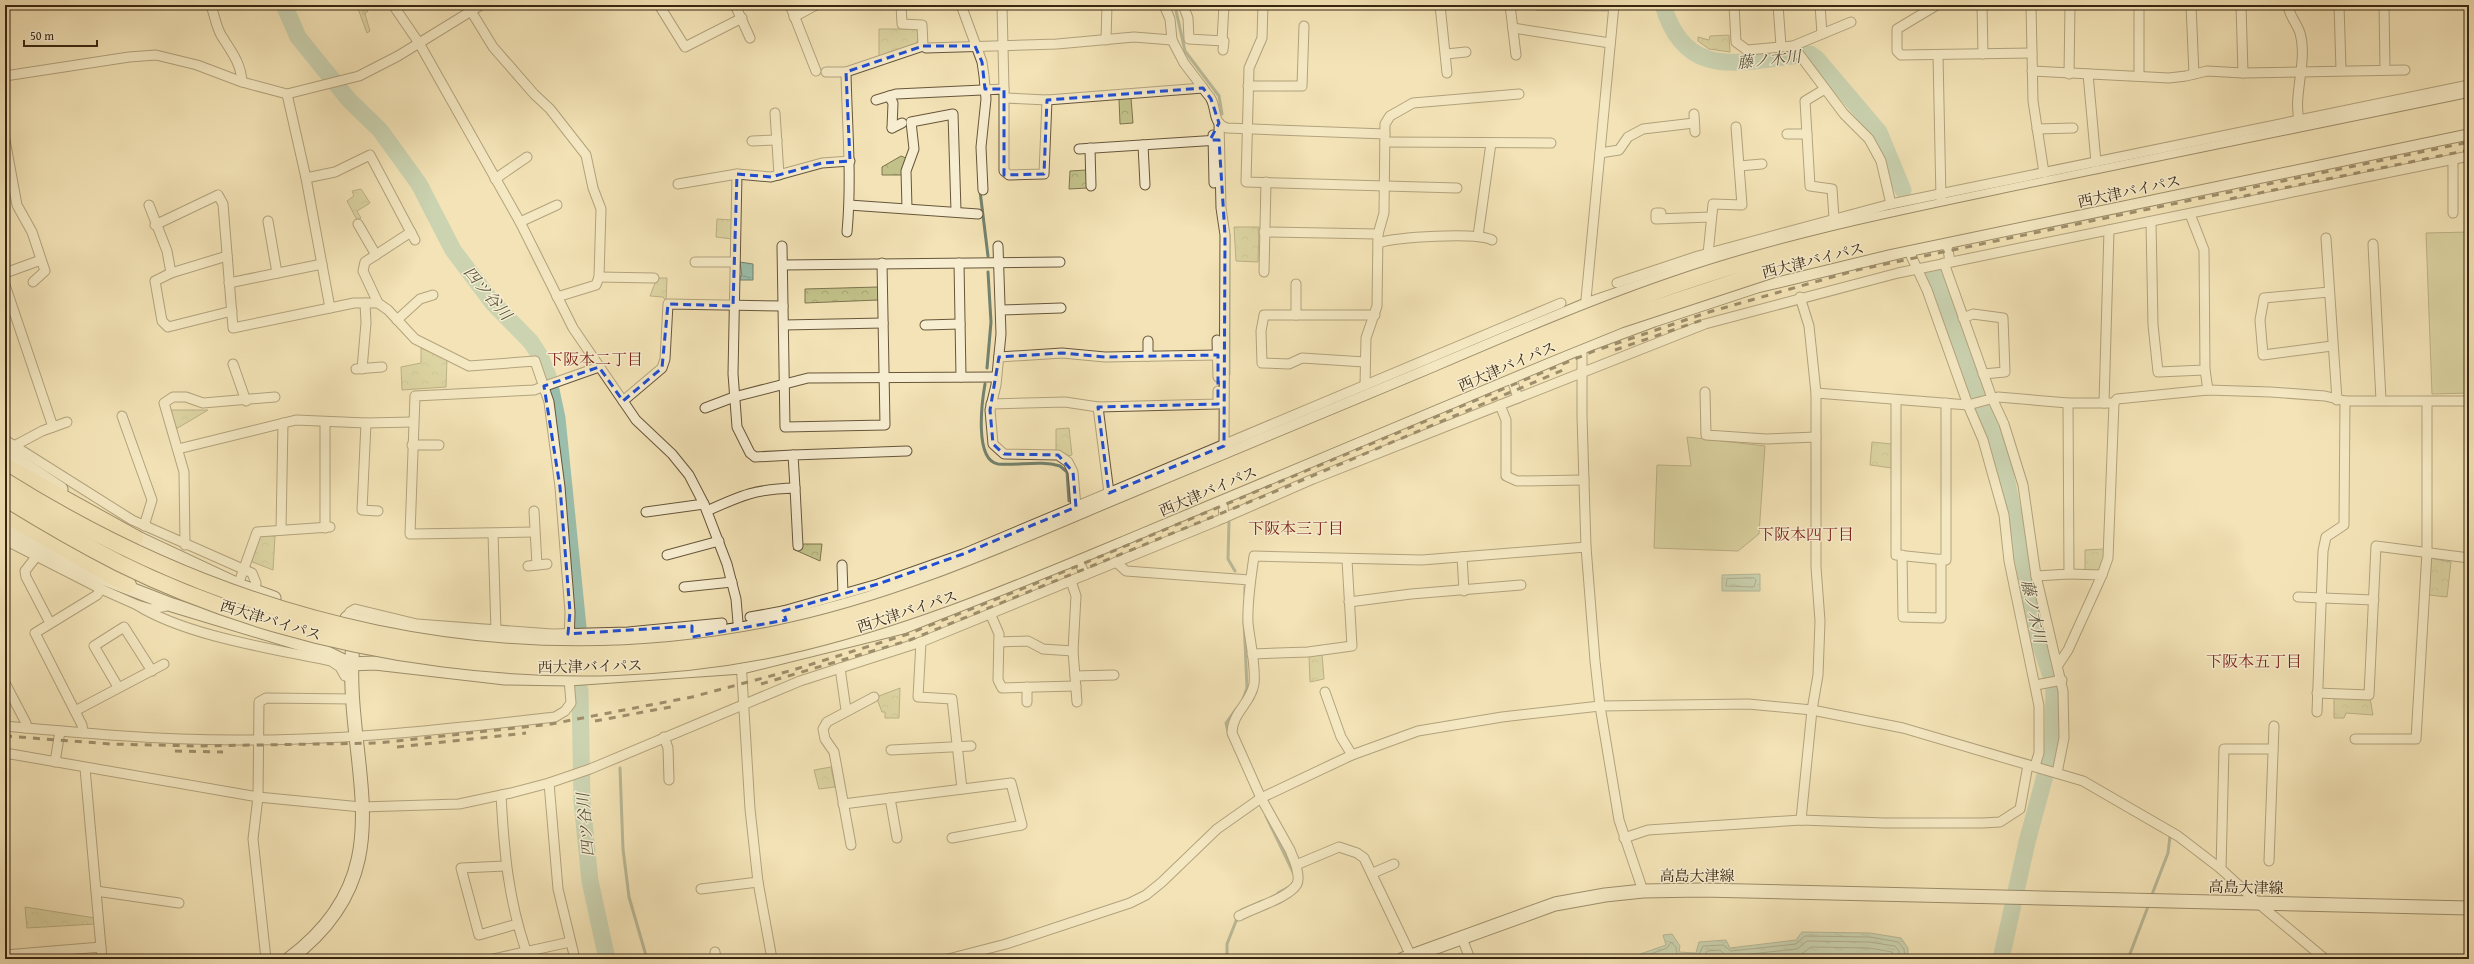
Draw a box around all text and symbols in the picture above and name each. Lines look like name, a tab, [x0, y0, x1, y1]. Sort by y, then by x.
scale bar	[24, 22, 97, 48]
text: 50 m	[30, 27, 54, 44]
water label: 藤ノ木川	[1736, 44, 1804, 74]
street label: 西大津バイパス	[2076, 170, 2182, 212]
street label: 西大津バイパス	[1760, 237, 1866, 283]
water label: 四ツ谷川	[458, 261, 519, 327]
street label: 西大津バイパス	[1455, 336, 1559, 396]
district label: 下阪本二丁目	[547, 347, 643, 371]
street label: 西大津バイパス	[1156, 461, 1260, 521]
district label: 下阪本三丁目	[1248, 516, 1344, 540]
district label: 下阪本四丁目	[1758, 522, 1854, 546]
water label: 藤ノ木川	[2016, 577, 2053, 647]
street label: 西大津バイパス	[854, 585, 960, 637]
street label: 西大津バイパス	[218, 595, 324, 645]
district label: 下阪本五丁目	[2206, 649, 2302, 673]
street label: 西大津バイパス	[537, 655, 643, 677]
water label: 四ツ谷川	[570, 790, 600, 858]
street label: 高島大津線	[1659, 865, 1735, 886]
street label: 高島大津線	[2208, 876, 2284, 898]

